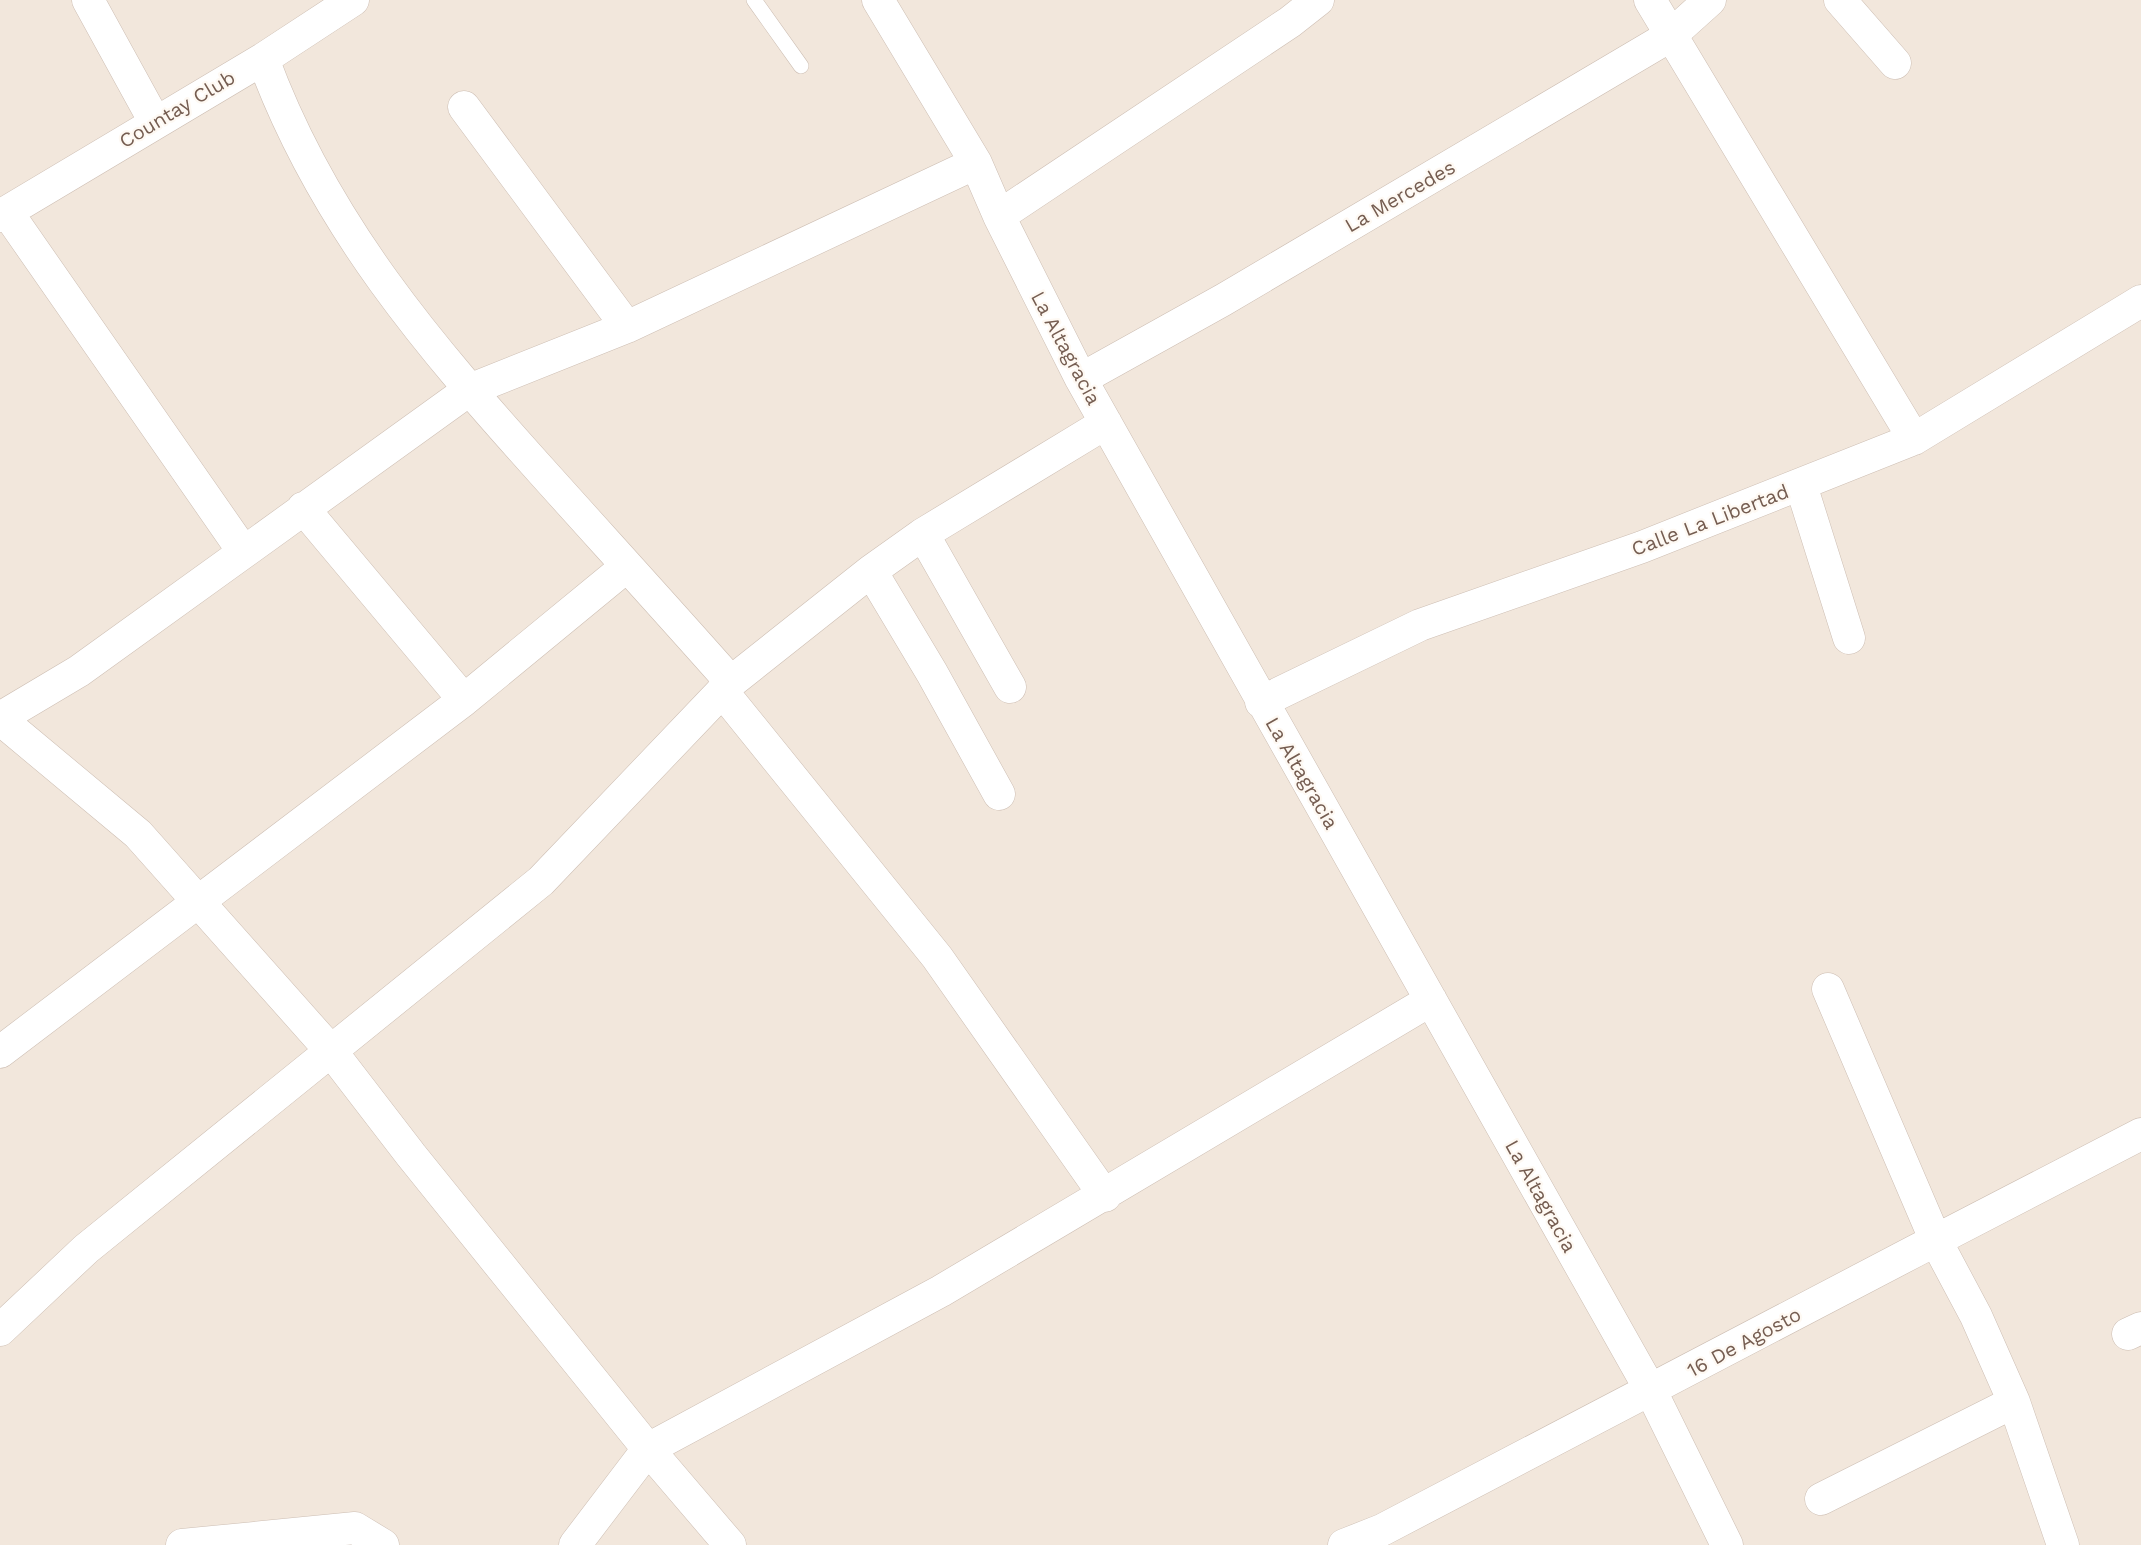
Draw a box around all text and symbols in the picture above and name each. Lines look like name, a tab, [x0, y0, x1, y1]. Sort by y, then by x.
street label: Countay Club	[115, 65, 239, 153]
street label: La Mercedes	[1341, 155, 1459, 237]
street label: La Altagracia	[1026, 287, 1106, 409]
street label: Calle La Libertad	[1628, 479, 1792, 561]
street label: La Altagracia	[1260, 713, 1344, 833]
street label: La Altagracia	[1500, 1135, 1582, 1257]
street label: 16 De Agosto	[1683, 1302, 1805, 1382]

